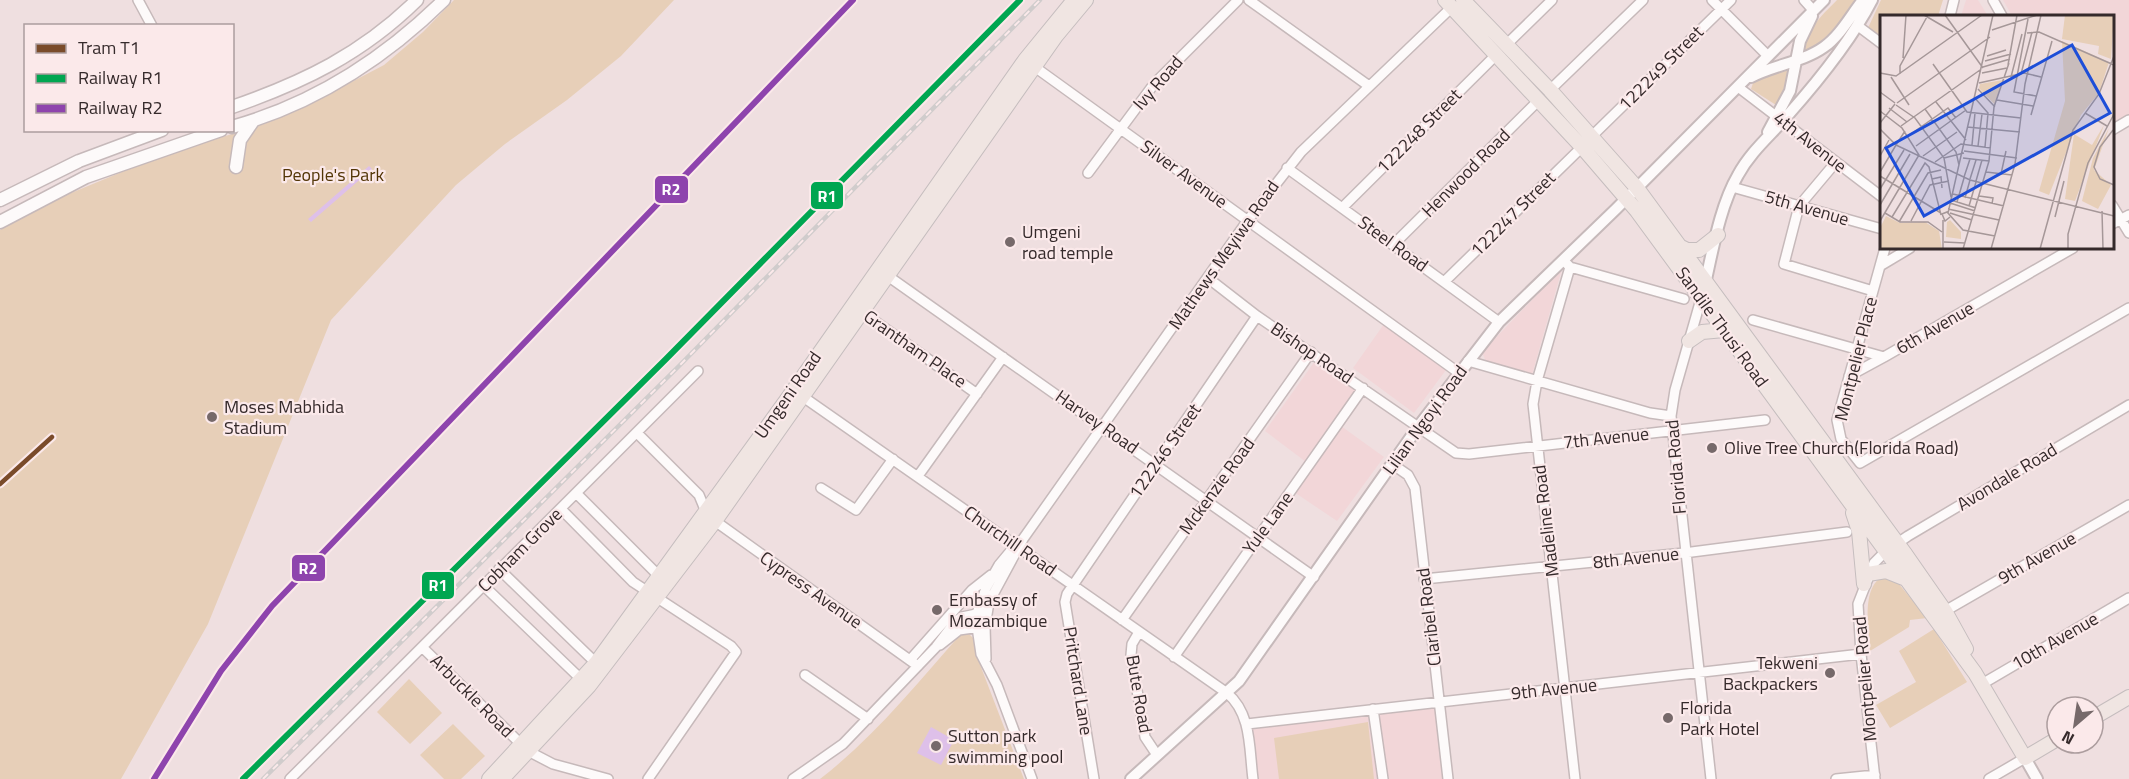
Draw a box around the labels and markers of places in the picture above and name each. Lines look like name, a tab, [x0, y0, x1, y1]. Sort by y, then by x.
place label: Umgeni road temple	[1022, 218, 1113, 266]
marker: Umgeni road temple	[1003, 235, 1017, 249]
place label: Moses Mabhida Stadium	[224, 393, 344, 441]
marker: Moses Mabhida Stadium	[205, 410, 219, 424]
place label: Olive Tree Church(Florida Road)	[1724, 434, 1959, 461]
marker: Olive Tree Church(Florida Road)	[1705, 441, 1719, 455]
place label: Embassy of Mozambique	[949, 586, 1047, 634]
marker: Embassy of Mozambique	[930, 603, 944, 617]
place label: Tekweni Backpackers	[1723, 649, 1818, 697]
marker: Tekweni Backpackers	[1823, 666, 1837, 680]
place label: Florida Park Hotel	[1680, 694, 1759, 742]
marker: Florida Park Hotel	[1661, 711, 1675, 725]
place label: Sutton park swimming pool	[948, 722, 1064, 770]
marker: Sutton park swimming pool	[929, 739, 943, 753]

